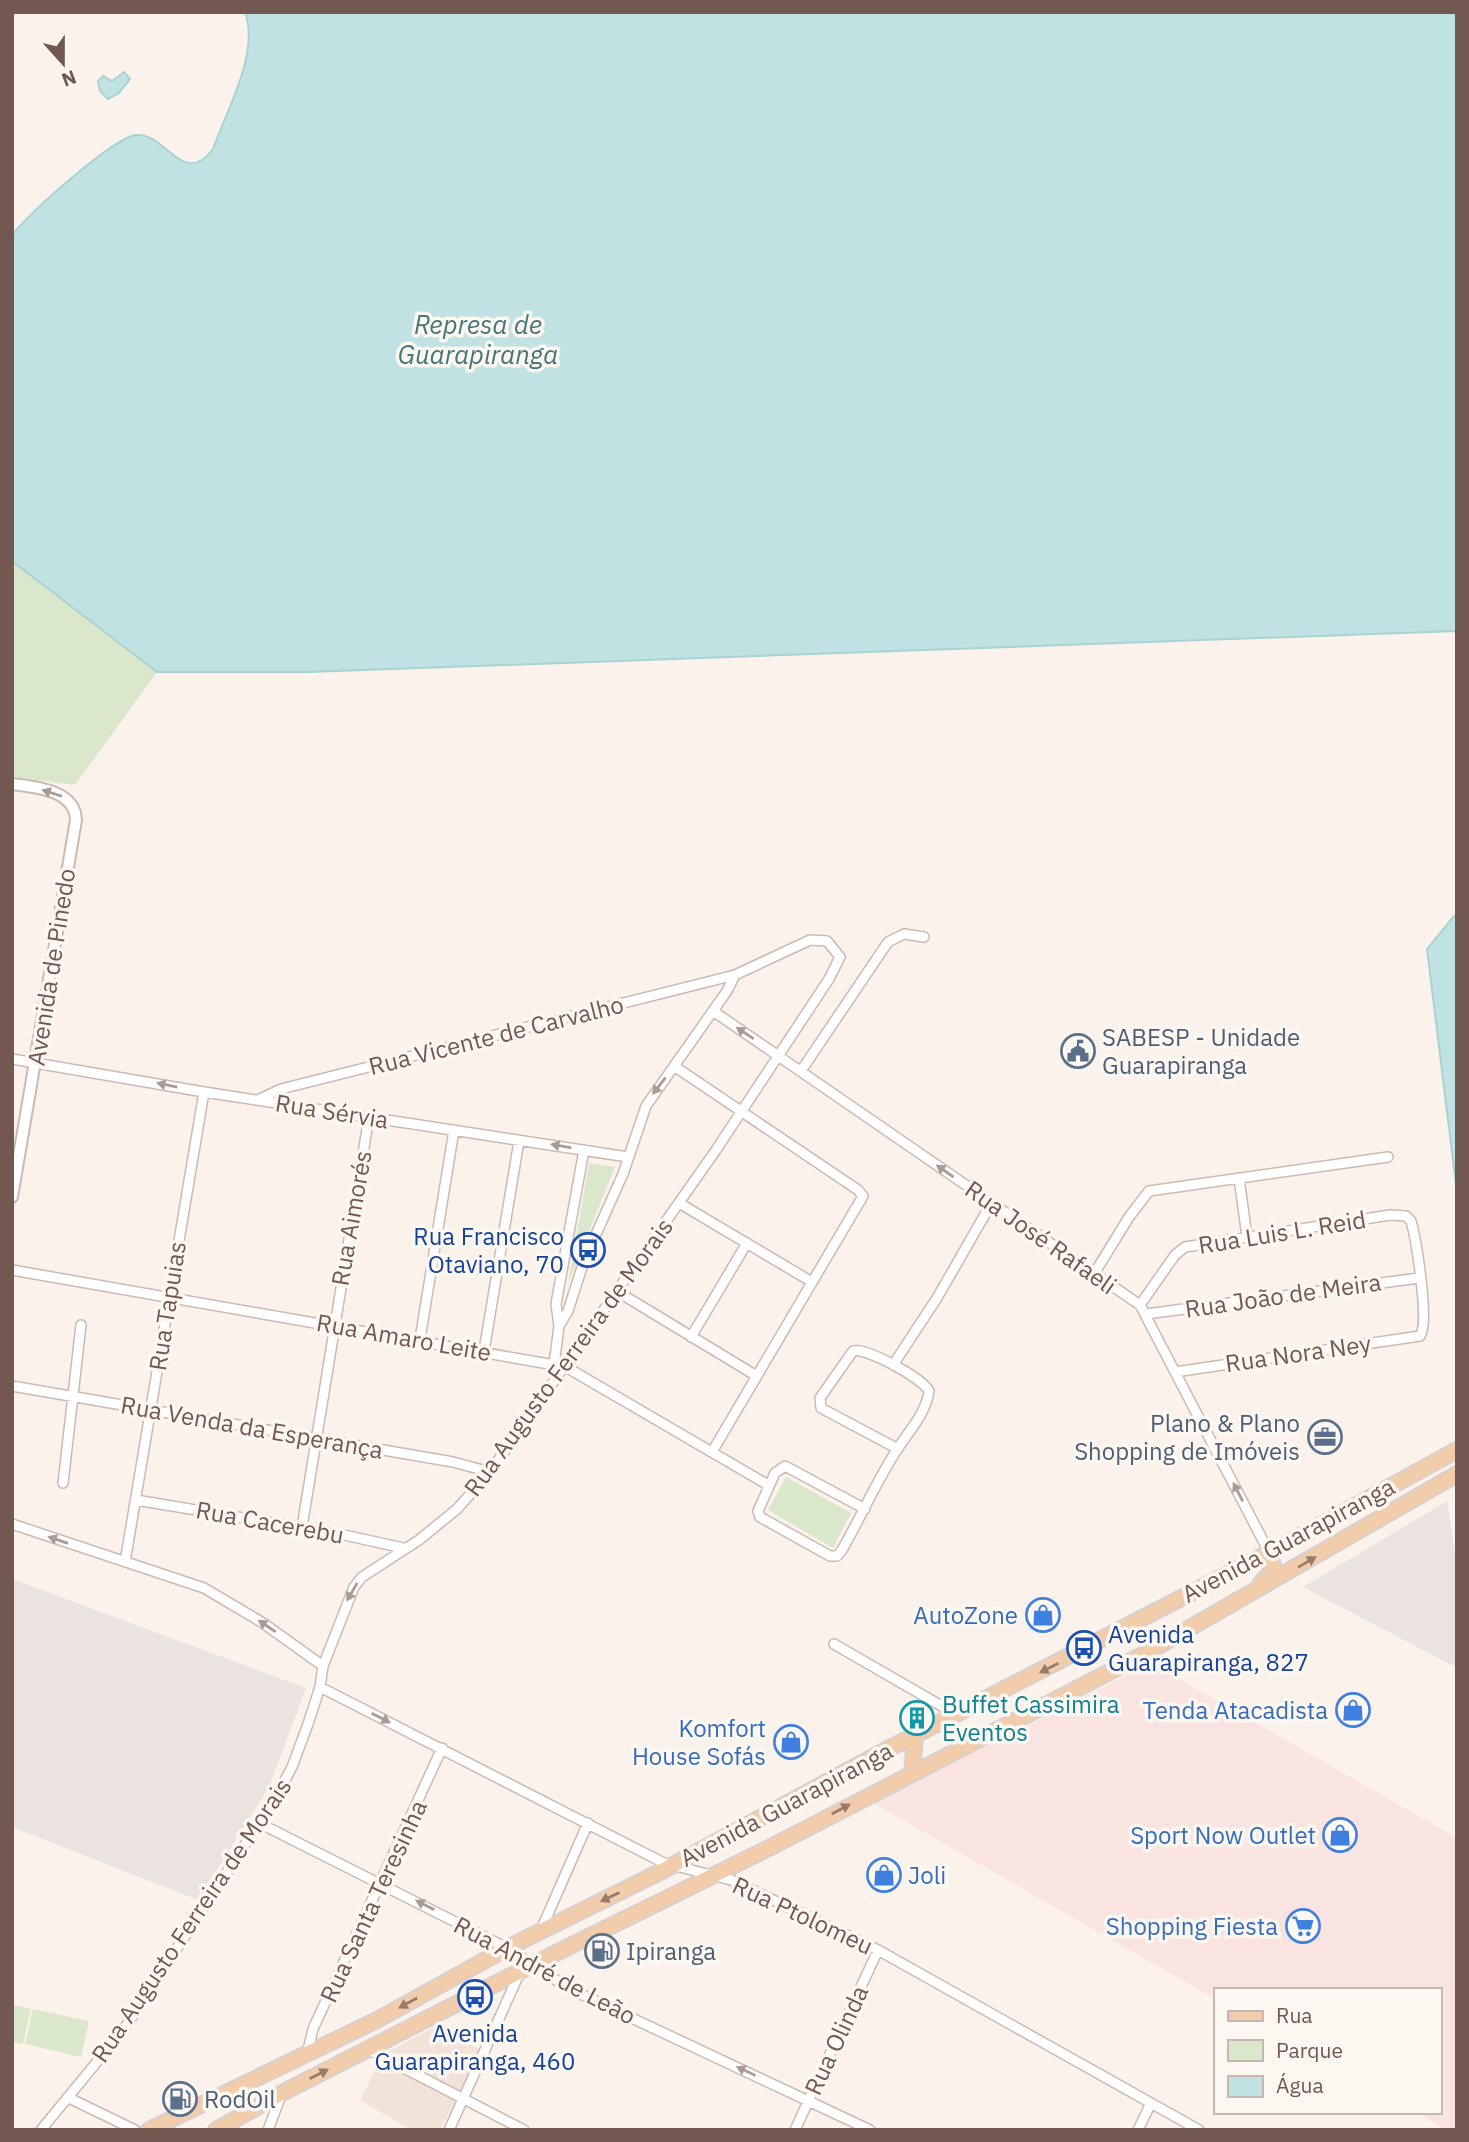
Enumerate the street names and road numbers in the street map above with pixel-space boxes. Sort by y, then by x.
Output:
street label: Avenida de Pinedo [20,866,82,1068]
street label: Rua Vicente de Carvalho [365,988,627,1082]
street label: Rua Sérvia [273,1086,391,1136]
street label: Rua Aimorés [323,1148,379,1288]
street label: Rua José Rafaeli [959,1173,1123,1301]
street label: Rua Luis L. Reid [1196,1203,1368,1261]
street label: Rua Augusto Ferreira de Morais [456,1212,680,1502]
street label: Rua Tapuias [141,1239,193,1373]
street label: Rua João de Meira [1183,1265,1383,1325]
street label: Rua Amaro Leite [314,1306,494,1368]
street label: Rua Nora Ney [1223,1327,1373,1379]
street label: Rua Venda da Esperança [118,1388,386,1466]
street label: Avenida Guarapiranga [1176,1470,1400,1610]
street label: Rua Cacerebu [193,1493,347,1551]
street label: Avenida Guarapiranga [674,1734,898,1874]
street label: Rua Augusto Ferreira de Morais [84,1772,298,2068]
street label: Rua Santa Teresinha [312,1794,434,2007]
street label: Rua Ptolomeu [728,1868,878,1962]
street label: Rua André de Leão [448,1908,642,2032]
street label: Rua Olinda [797,1980,875,2100]

